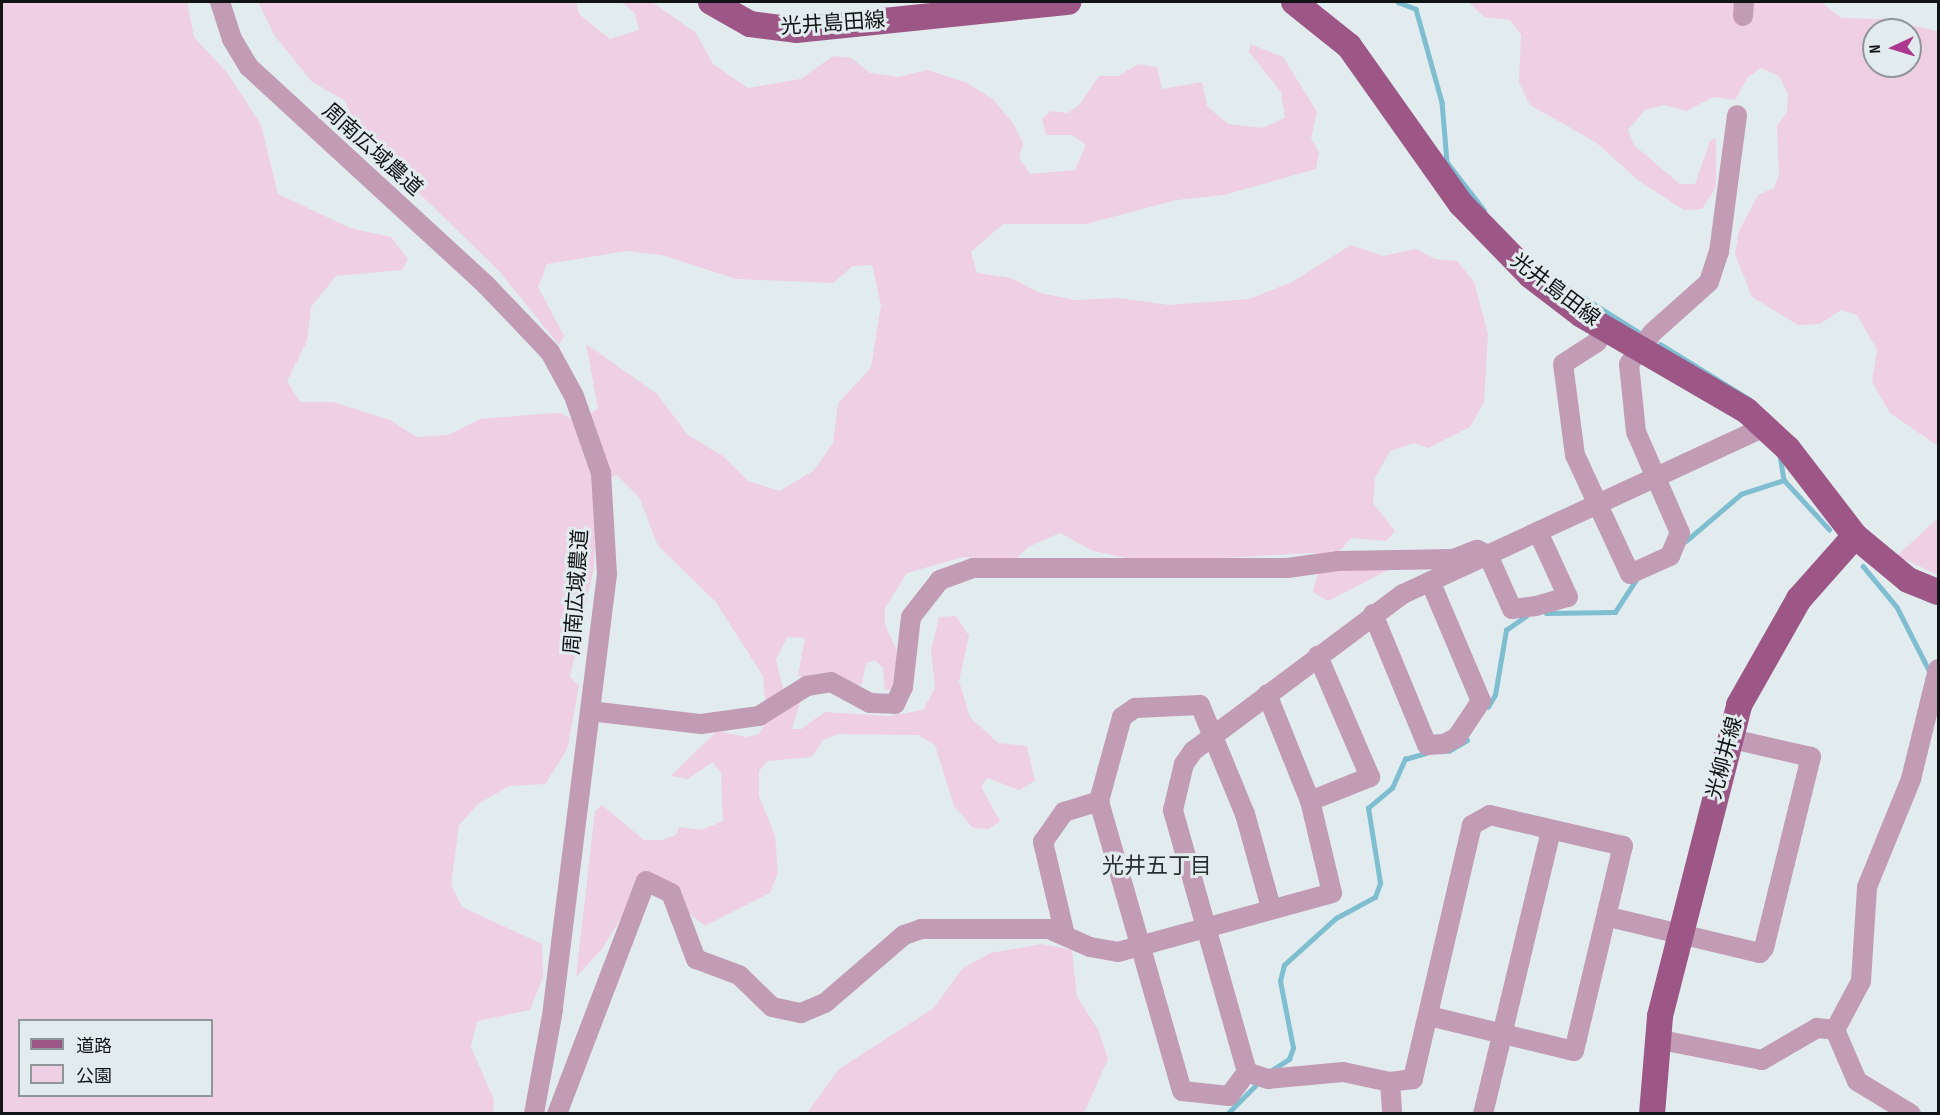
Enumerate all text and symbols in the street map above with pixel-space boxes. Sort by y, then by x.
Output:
street label: 光井島田線 [780,8,886,40]
north arrow [1862,18,1922,78]
text: N [1866,44,1885,54]
street label: 周南広域農道 [317,98,427,202]
street label: 光井島田線 [1505,248,1605,332]
street label: 周南広域農道 [560,528,594,656]
street label: 光柳井線 [1702,714,1748,802]
district label: 光井五丁目 [1102,854,1212,880]
legend [18,1019,213,1097]
text: 道路 [76,1036,112,1057]
text: 公園 [76,1066,112,1087]

